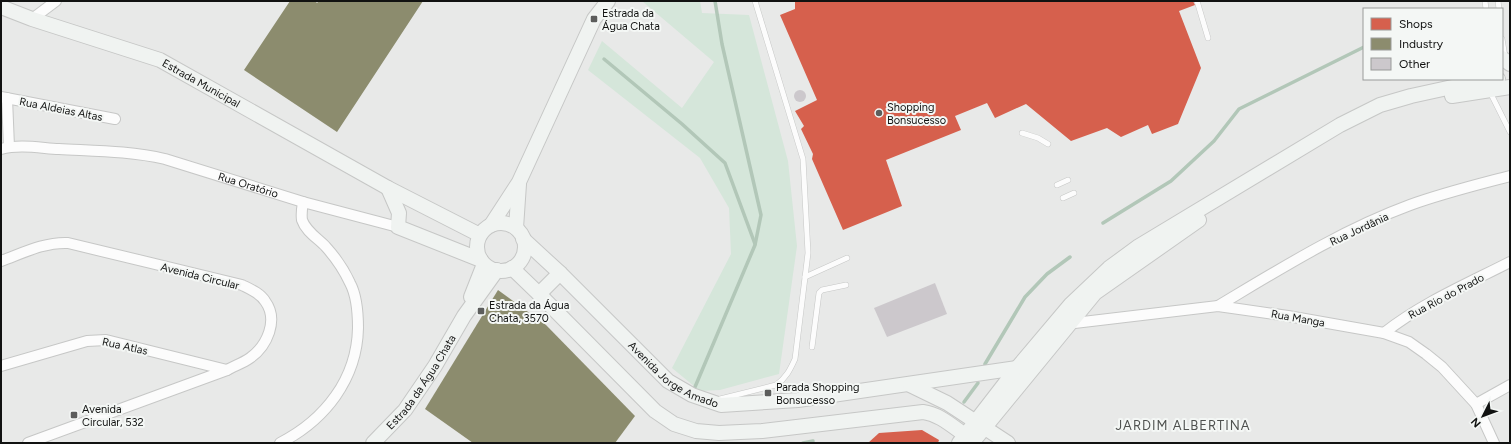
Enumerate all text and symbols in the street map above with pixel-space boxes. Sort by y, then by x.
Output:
place label: Estrada da Água Chata [602,7,660,33]
legend [1363,8,1503,80]
marker: Estrada da Água Chata [589,14,599,24]
text: Shops [1399,17,1433,31]
text: Industry [1399,37,1444,51]
street label: Estrada Municipal [160,57,242,111]
text: Other [1399,57,1430,71]
street label: Rua Aldeias Altas [18,95,104,124]
place label: Shopping Bonsucesso [887,101,946,127]
marker: Shopping Bonsucesso [874,108,884,118]
street label: Rua Oratório [216,170,280,201]
street label: Rua Jordânia [1328,210,1391,249]
street label: Avenida Circular [159,260,241,293]
street label: Rua Rio do Prado [1406,271,1486,322]
place label: Estrada da Água Chata, 3570 [489,299,569,325]
marker: Estrada da Água Chata, 3570 [476,306,486,316]
street label: Rua Manga [1270,307,1326,330]
street label: Estrada da Água Chata [384,333,459,432]
street label: Rua Atlas [101,335,149,358]
street label: Avenida Jorge Amado [625,339,720,411]
place label: Parada Shopping Bonsucesso [776,381,859,407]
marker: Parada Shopping Bonsucesso [763,388,773,398]
north arrow [1463,396,1503,436]
place label: Avenida Circular, 532 [82,403,144,429]
marker: Avenida Circular, 532 [69,410,79,420]
text: N [1468,415,1484,430]
district label: JARDIM ALBERTINA [1115,418,1251,433]

